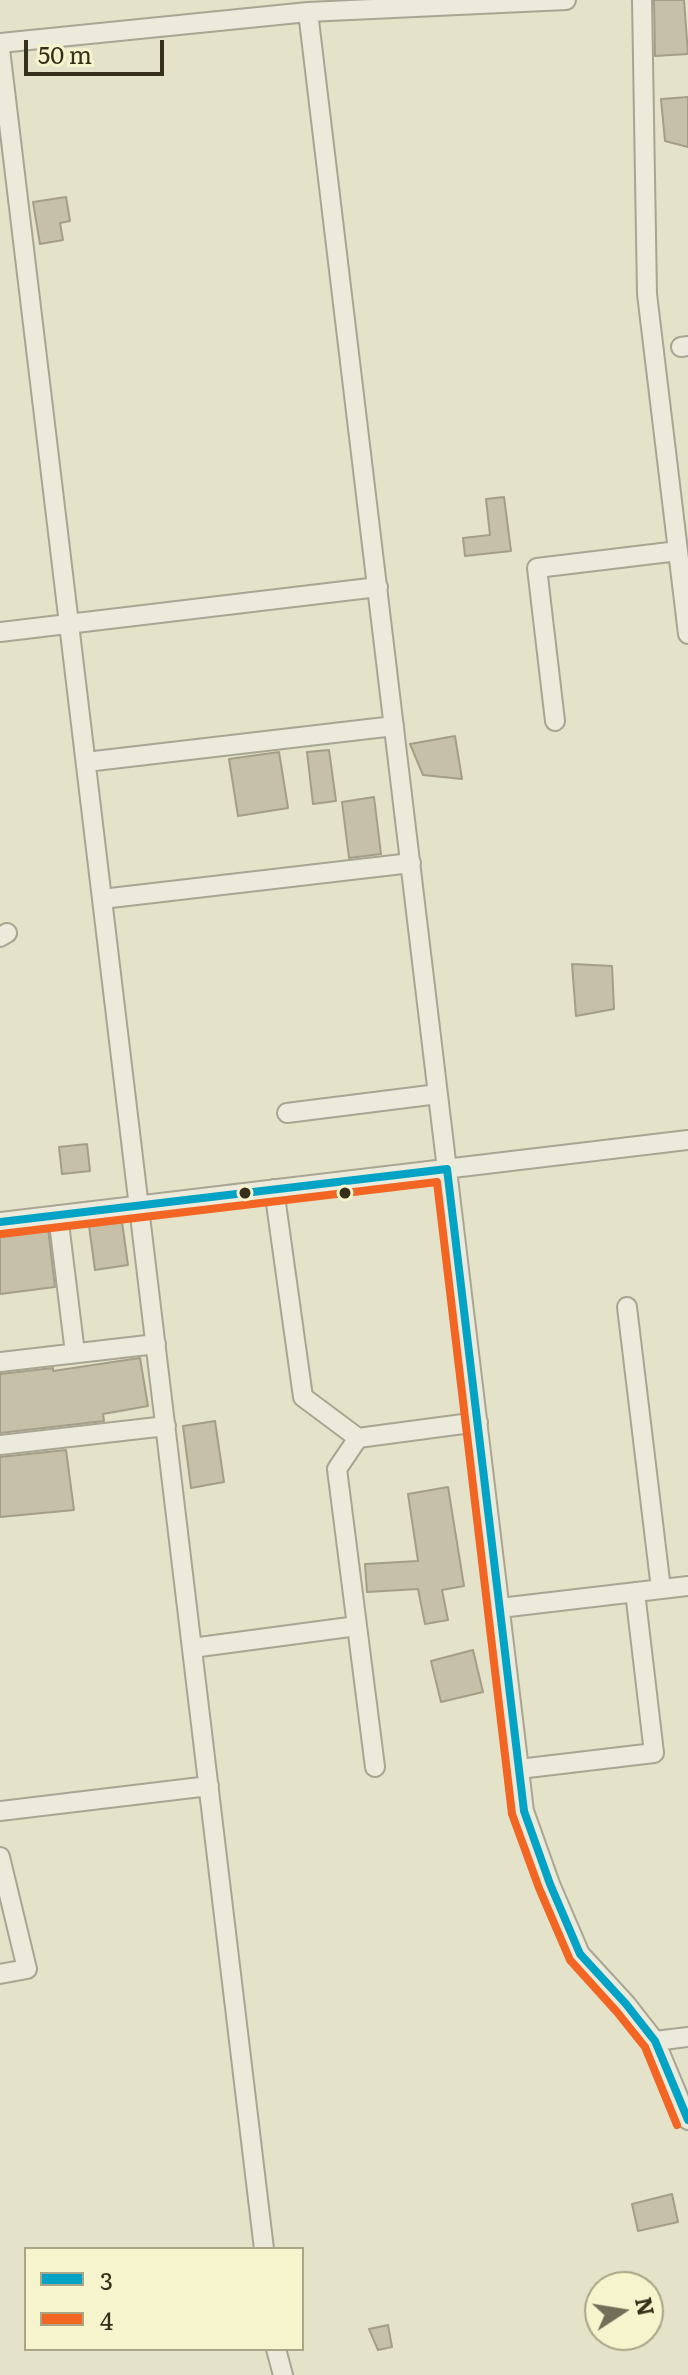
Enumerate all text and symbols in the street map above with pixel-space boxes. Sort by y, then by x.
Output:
scale bar [28,24,168,74]
text: 50 m [38,36,92,71]
unlabelled marker [237,1185,253,1201]
unlabelled marker [337,1185,353,1201]
legend [24,2247,304,2351]
text: 3 [100,2262,113,2297]
north arrow [584,2271,664,2351]
text: N [628,2294,664,2319]
text: 4 [100,2302,113,2337]

